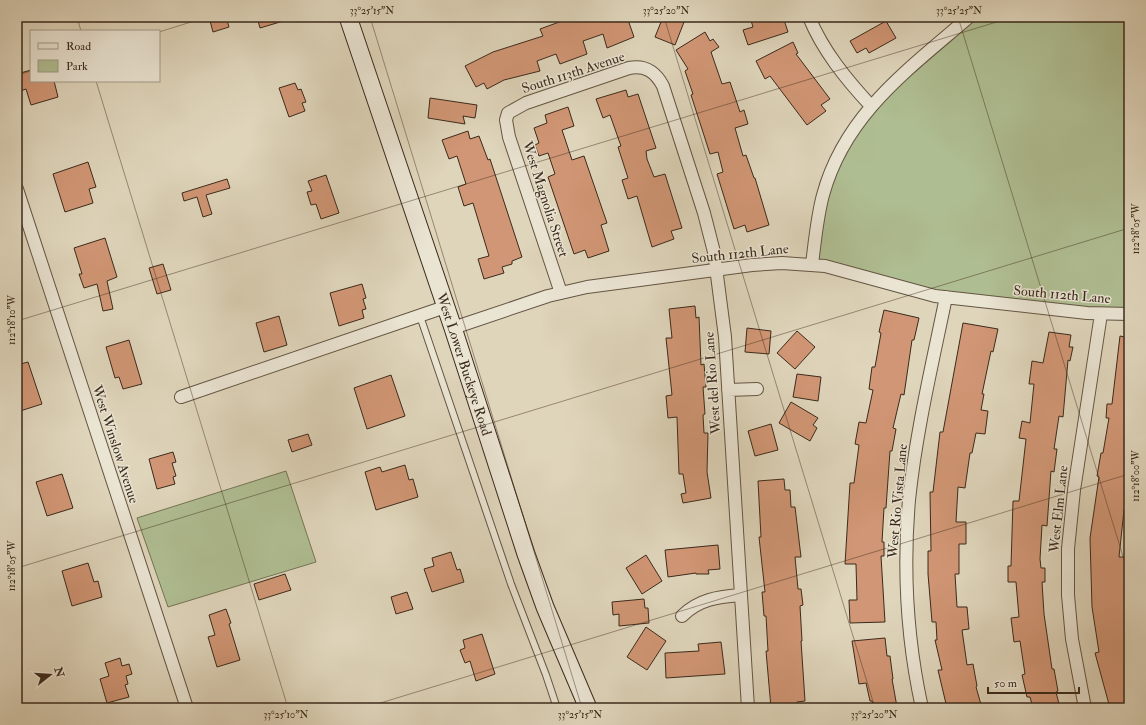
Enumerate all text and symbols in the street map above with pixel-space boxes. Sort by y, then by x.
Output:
text: 33°25'15"N [350,5,394,17]
text: 33°25'20"N [643,5,689,17]
text: 33°25'25"N [936,5,982,17]
legend [30,30,160,82]
text: Road [66,39,91,54]
street label: South 113th Avenue [520,48,627,97]
text: Park [66,59,88,74]
street label: West Magnolia Street [518,138,572,260]
text: 112°18'05"W [1130,203,1142,254]
street label: South 112th Lane [691,240,790,267]
street label: South 112th Lane [1013,282,1111,307]
street label: West Lower Buckeye Road [432,290,495,438]
text: 112°18'10"W [6,294,18,345]
street label: West del Rio Lane [700,331,725,436]
street label: West Winslow Avenue [88,382,143,506]
street label: West Rio Vista Lane [884,443,911,560]
text: 112°18'00"W [1130,449,1142,502]
street label: West Elm Lane [1045,464,1072,554]
text: 112°18'05"W [6,540,18,591]
north arrow [30,655,70,695]
text: N [51,665,67,680]
scale bar [988,669,1079,695]
text: 50 m [994,676,1018,691]
text: 33°25'10"N [263,709,309,721]
text: 33°25'15"N [558,709,602,721]
text: 33°25'20"N [851,709,897,721]

